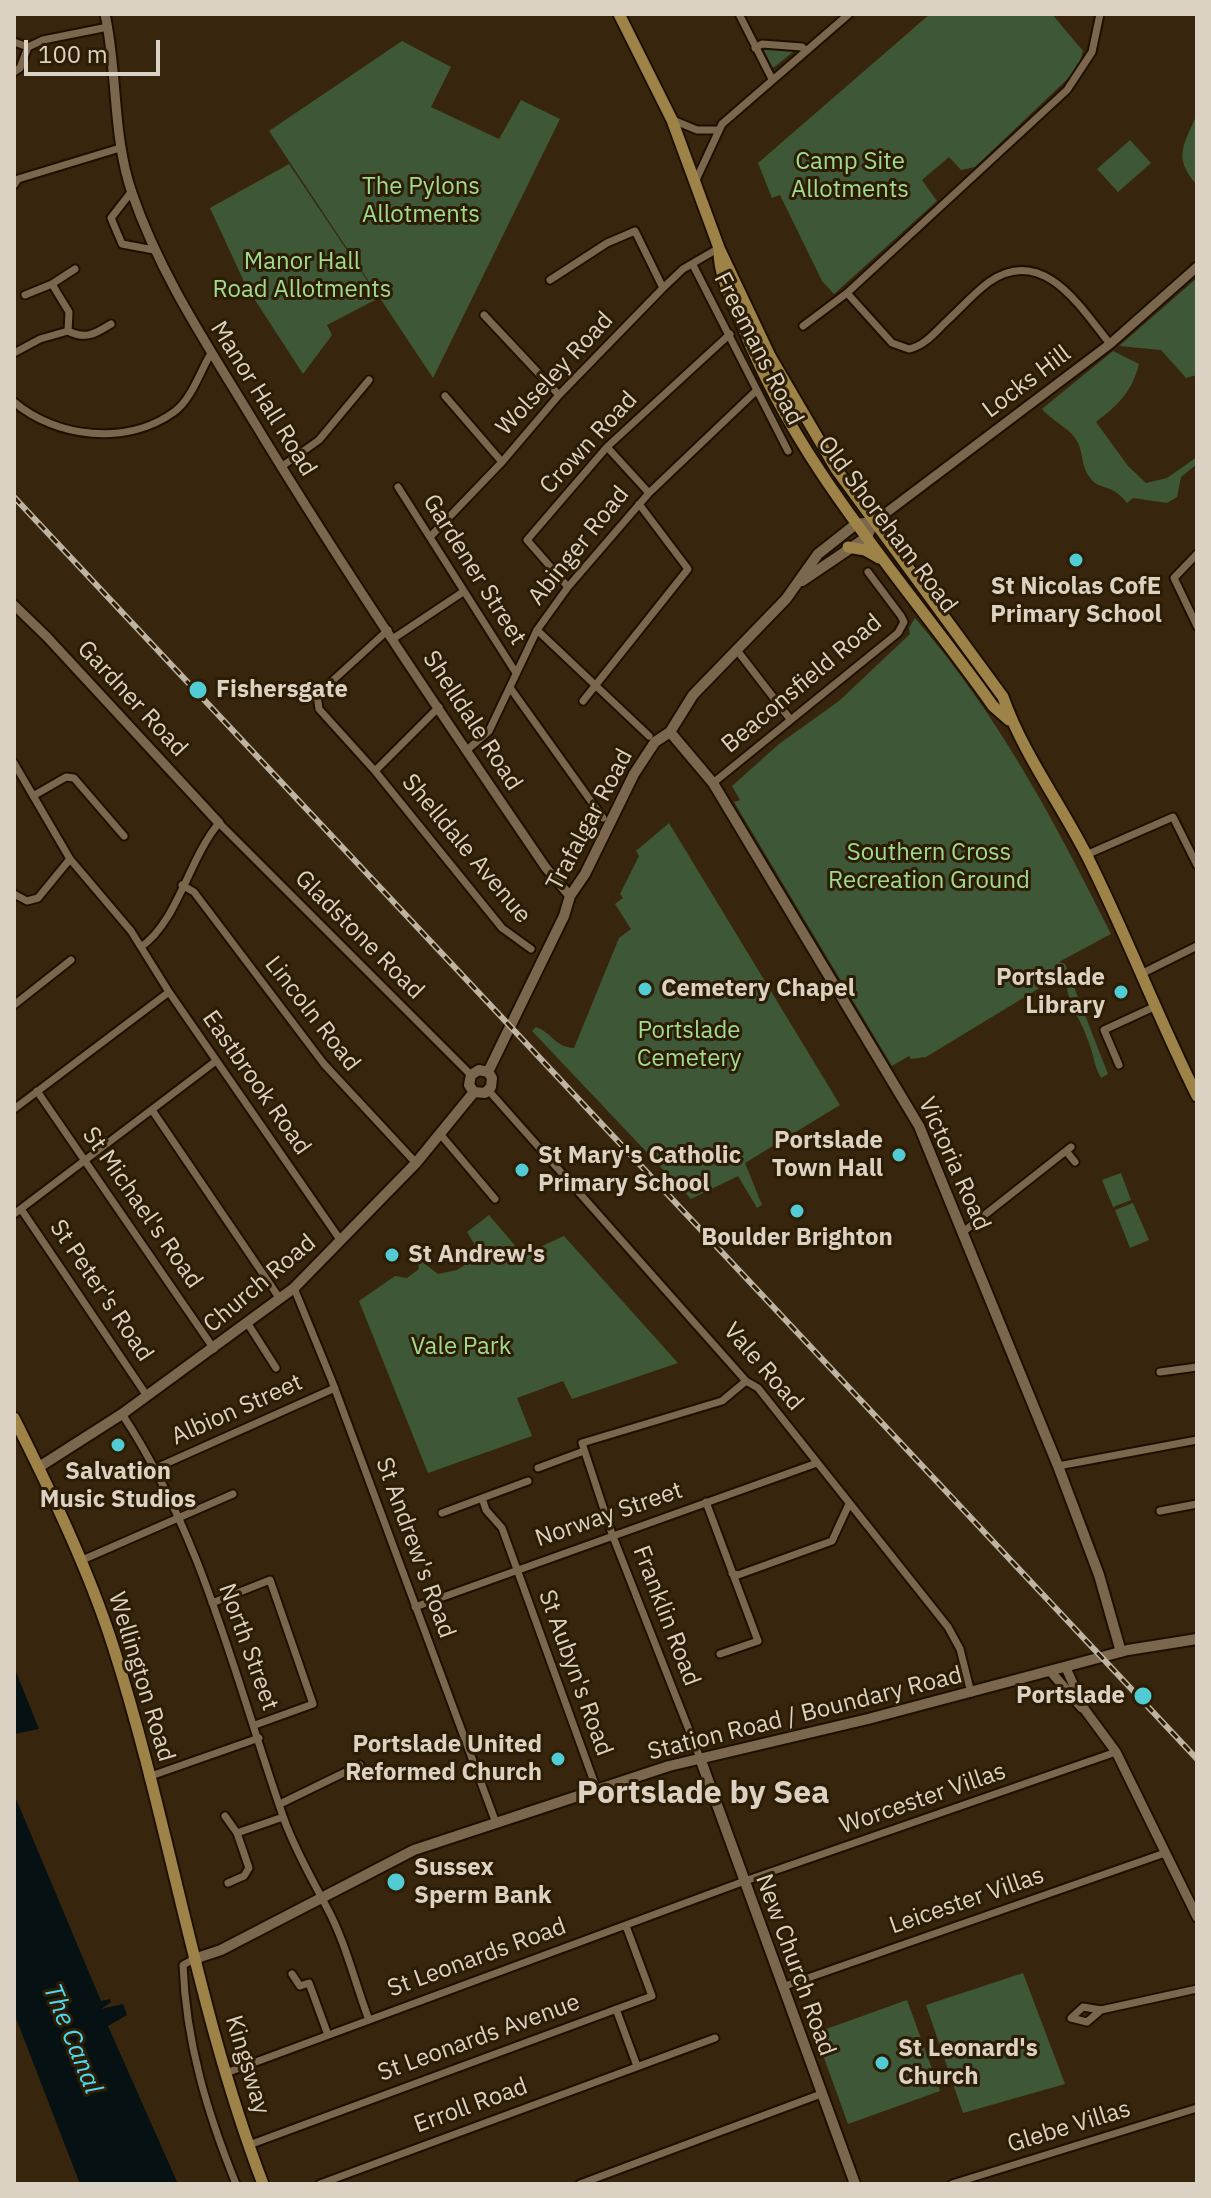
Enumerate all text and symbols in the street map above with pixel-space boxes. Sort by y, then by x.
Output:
scale bar [28,24,164,74]
text: 100 m [38,38,108,70]
park label: Camp Site Allotments [791,148,909,204]
park label: The Pylons Allotments [362,173,480,229]
park label: Manor Hall Road Allotments [213,248,391,304]
street label: Freemans Road [707,268,809,430]
street label: Wolseley Road [491,306,619,442]
street label: Manor Hall Road [204,316,322,482]
street label: Locks Hill [977,340,1077,424]
street label: Crown Road [534,386,644,500]
street label: Old Shoreham Road [811,431,963,619]
street label: Abinger Road [522,481,636,611]
street label: Gardener Street [416,489,532,651]
marker: St Nicolas CofE Primary School [1067,551,1085,569]
place label: St Nicolas CofE Primary School [990,573,1162,629]
street label: Beaconsfield Road [716,609,888,759]
street label: Gardner Road [71,635,193,763]
street label: Shelldale Road [416,646,528,796]
place label: Fishersgate [216,676,348,704]
marker: Fishersgate [187,679,209,701]
street label: Trafalgar Road [541,744,639,896]
street label: Shelldale Avenue [395,769,537,929]
park label: Southern Cross Recreation Ground [828,839,1030,895]
street label: Gladstone Road [288,864,430,1006]
street label: Lincoln Road [258,951,366,1077]
place label: Portslade Library [996,964,1105,1020]
place label: Cemetery Chapel [661,975,855,1003]
marker: Cemetery Chapel [636,980,654,998]
marker: Portslade Library [1112,983,1130,1001]
street label: Eastbrook Road [196,1005,316,1161]
park label: Portslade Cemetery [637,1017,741,1073]
street label: Victoria Road [912,1093,996,1235]
street label: St Michael's Road [76,1122,208,1294]
place label: Portslade Town Hall [772,1127,883,1183]
place label: St Mary's Catholic Primary School [538,1142,741,1198]
marker: Portslade Town Hall [890,1146,908,1164]
marker: St Mary's Catholic Primary School [513,1161,531,1179]
marker: Boulder Brighton [788,1202,806,1220]
street label: St Peter's Road [43,1215,159,1367]
place label: Boulder Brighton [701,1224,893,1252]
street label: Church Road [198,1229,322,1339]
place label: St Andrew's [408,1241,545,1269]
marker: St Andrew's [383,1246,401,1264]
street label: Vale Road [717,1317,809,1417]
park label: Vale Park [411,1333,511,1361]
street label: Albion Street [167,1368,307,1452]
marker: Salvation Music Studios [109,1436,127,1454]
street label: St Andrew's Road [369,1454,461,1642]
place label: Salvation Music Studios [40,1458,196,1514]
street label: Norway Street [532,1476,686,1554]
street label: Franklin Road [626,1542,706,1690]
street label: North Street [212,1580,284,1714]
street label: St Aubyn's Road [532,1586,618,1760]
street label: Wellington Road [102,1589,180,1765]
street label: Station Road / Boundary Road [645,1661,965,1767]
place label: Portslade [1016,1682,1125,1710]
marker: Portslade [1132,1685,1154,1707]
place label: Portslade United Reformed Church [345,1731,542,1787]
marker: Portslade United Reformed Church [549,1750,567,1768]
street label: Worcester Villas [836,1757,1010,1841]
district label: Portslade by Sea [577,1775,829,1813]
place label: Sussex Sperm Bank [414,1854,552,1910]
street label: Leicester Villas [886,1861,1048,1941]
street label: New Church Road [749,1870,841,2060]
marker: Sussex Sperm Bank [385,1871,407,1893]
street label: St Leonards Road [384,1912,570,2004]
water label: The Canal [36,1979,108,2099]
street label: St Leonards Avenue [374,1988,584,2088]
street label: Kingsway [218,2012,276,2118]
place label: St Leonard's Church [898,2035,1038,2091]
marker: St Leonard's Church [873,2054,891,2072]
street label: Erroll Road [410,2072,532,2140]
street label: Glebe Villas [1004,2095,1134,2159]

